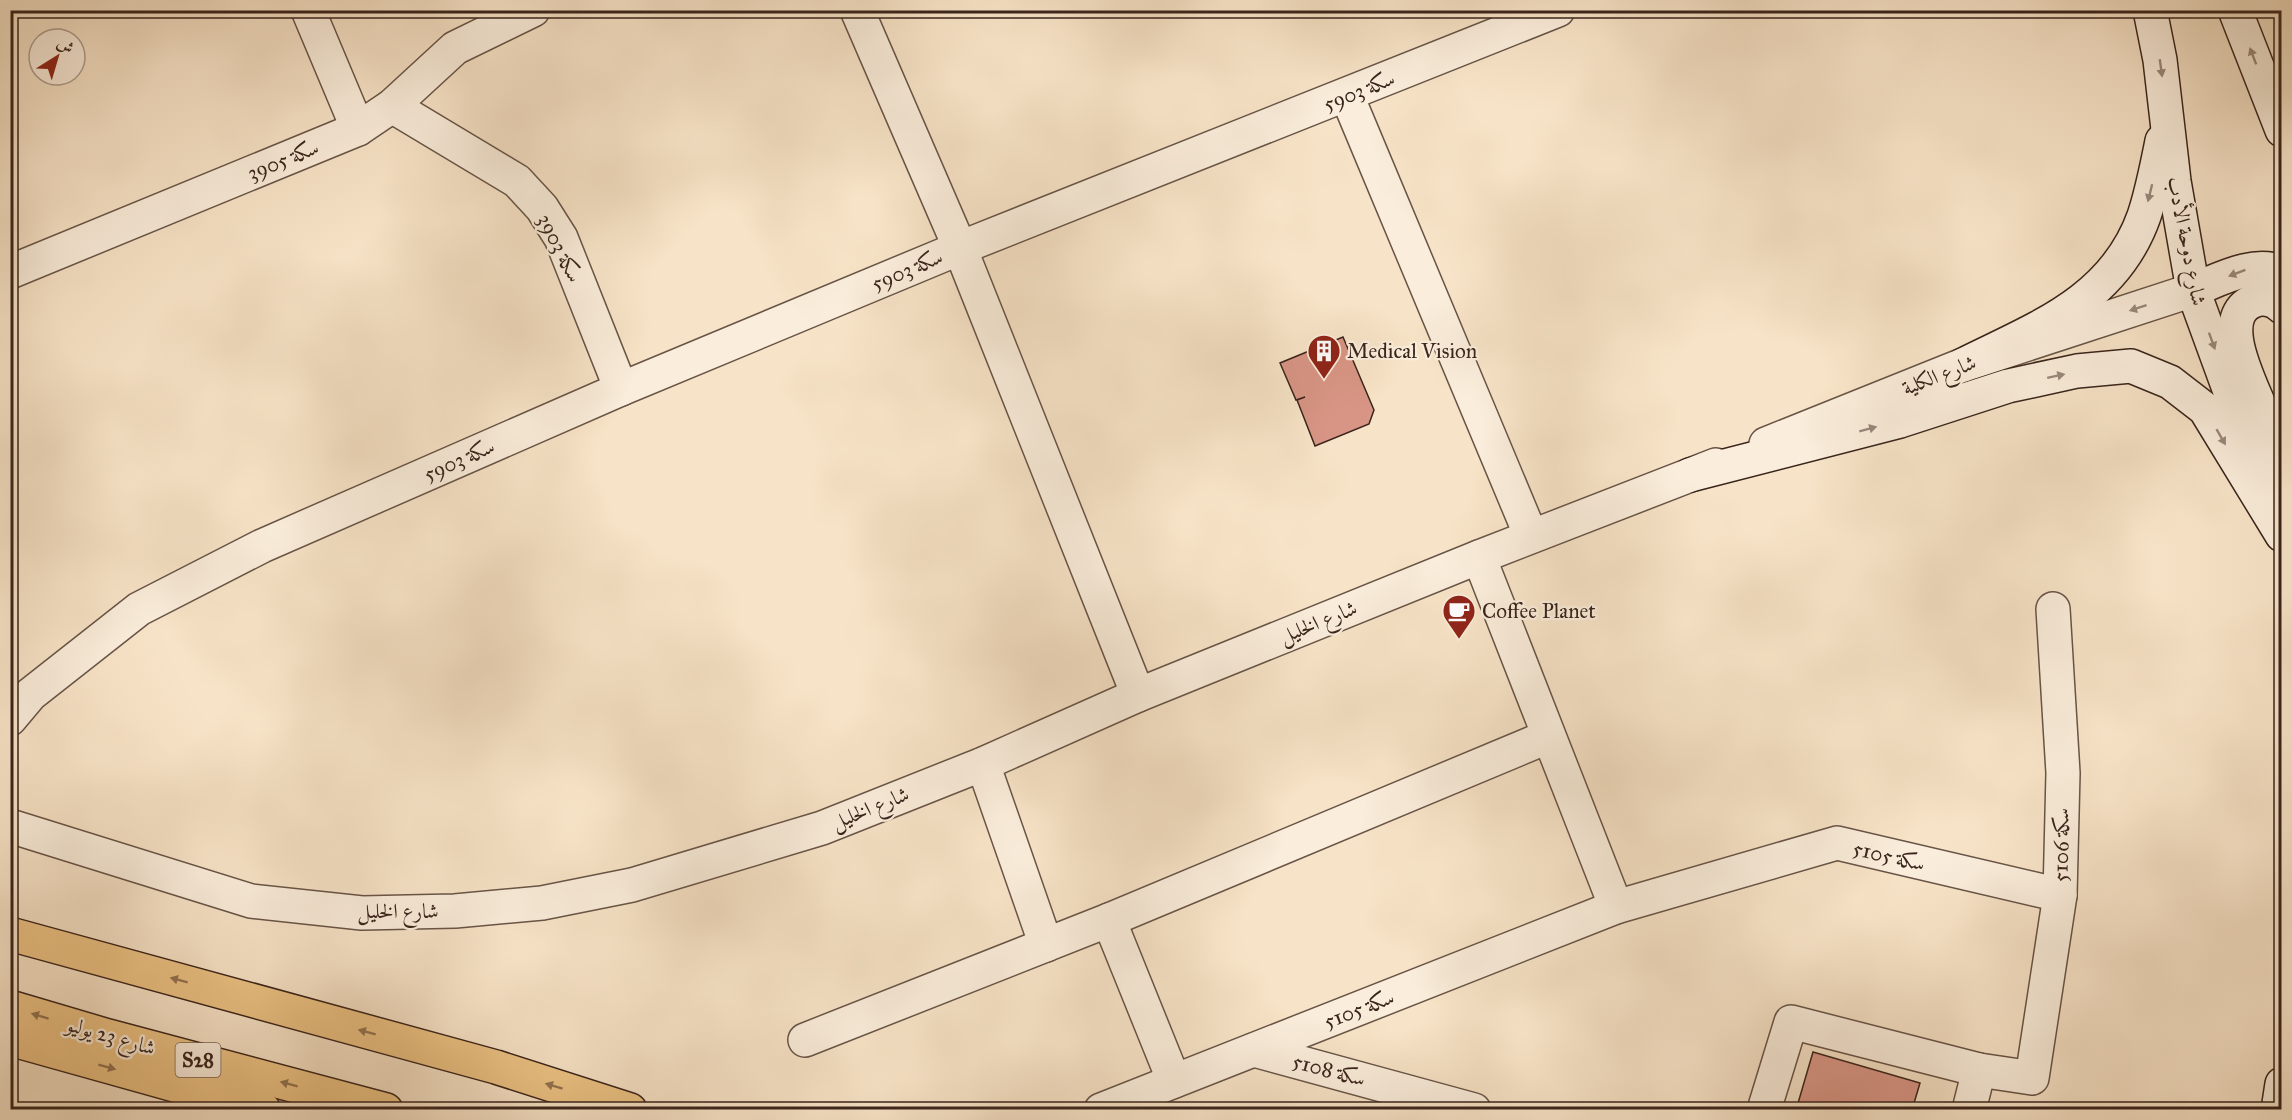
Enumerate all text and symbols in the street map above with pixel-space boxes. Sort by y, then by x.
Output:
north arrow [27,27,87,87]
text: ش [54,33,78,58]
one-way arrow [2247,46,2257,64]
one-way arrow [2157,58,2166,77]
street label: سكة 5903 [1319,65,1399,117]
street label: سكة 3905 [243,134,323,186]
street label: شارع دوحة الأدب [2157,174,2214,309]
one-way arrow [2144,184,2154,202]
street label: سكة 3903 [532,209,588,287]
street label: سكة 5903 [867,243,947,297]
one-way arrow [2227,269,2245,279]
one-way arrow [2129,304,2147,314]
one-way arrow [2207,332,2217,350]
building icon: Medical Vision [1306,333,1342,380]
place label: Medical Vision [1347,338,1477,364]
street label: شارع الكلية [1898,349,1982,406]
one-way arrow [2046,370,2065,380]
one-way arrow [1860,424,1878,433]
one-way arrow [2216,429,2226,446]
street label: سكة 5903 [419,433,499,487]
cafe icon: Coffee Planet [1441,593,1477,640]
street label: شارع الخليل [1275,595,1363,654]
place label: Coffee Planet [1482,598,1596,624]
street label: شارع الخليل [827,781,915,840]
street label: سكة 5106 [2047,808,2075,882]
street label: سكة 5105 [1850,835,1928,877]
street label: شارع الخليل [357,898,439,929]
one-way arrow [170,975,188,985]
street label: سكة 5105 [1320,984,1398,1034]
street label: شارع 23 يوليو [60,1010,159,1066]
one-way arrow [31,1011,49,1020]
one-way arrow [358,1027,376,1036]
road number: S28 [176,1043,220,1077]
street label: سكة 5108 [1290,1048,1368,1092]
one-way arrow [98,1063,116,1072]
one-way arrow [280,1078,298,1088]
one-way arrow [545,1081,563,1090]

